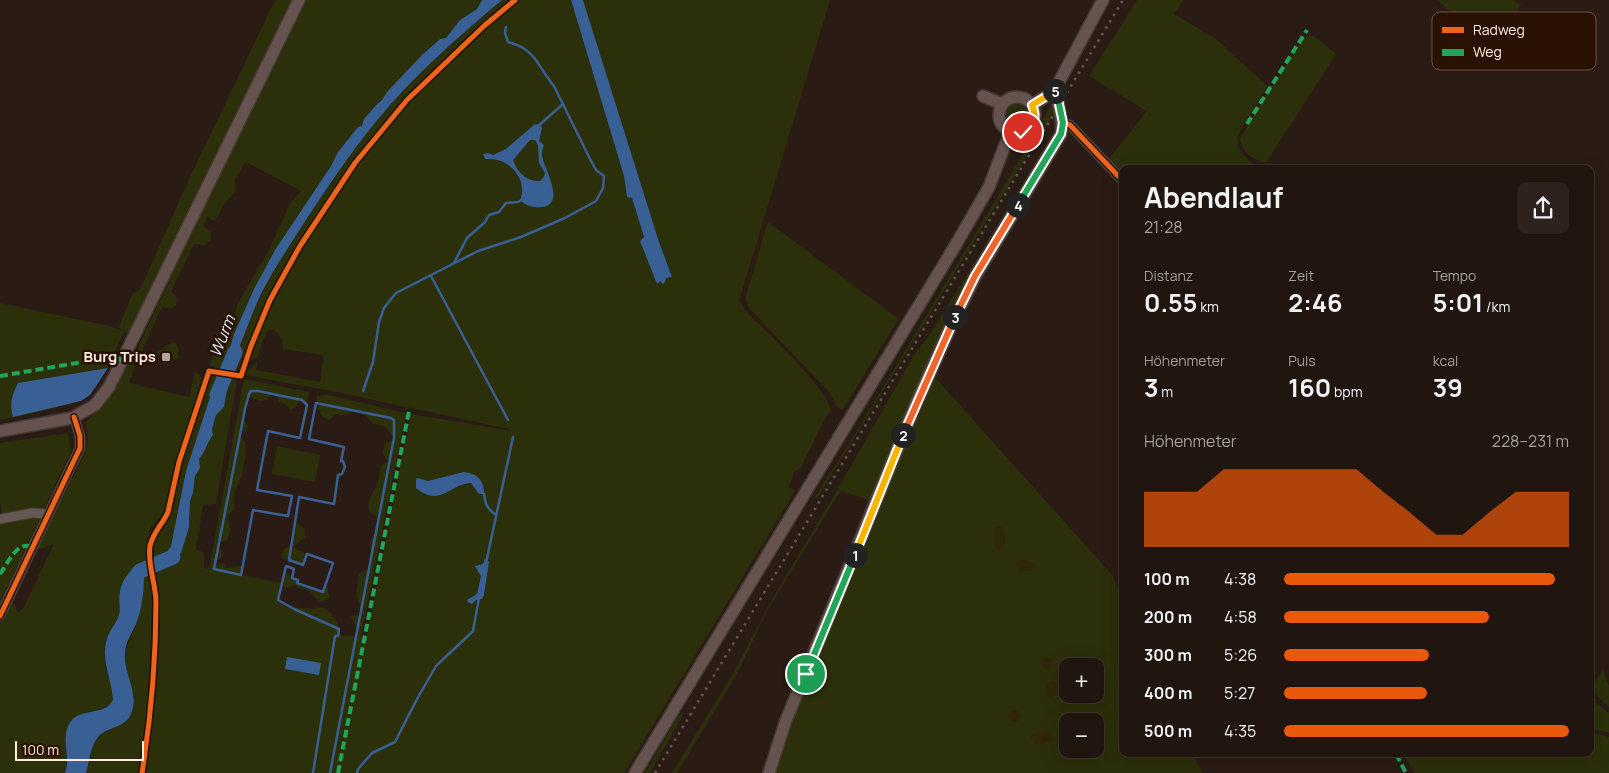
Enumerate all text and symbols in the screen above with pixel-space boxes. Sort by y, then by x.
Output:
legend [1432,12,1596,70]
text: Radweg [1473,20,1525,39]
text: Weg [1473,42,1502,61]
pin: 5 [1042,78,1068,104]
text: 5 [1051,82,1060,101]
pin [1002,111,1044,153]
icon: check [1009,118,1037,146]
text: Abendlauf [1144,178,1283,216]
button: share [1517,182,1569,234]
pin: 4 [1006,192,1030,218]
text: 4 [1014,196,1023,215]
text: 21:28 [1144,216,1183,238]
text: Distanz [1144,266,1193,285]
text: Zeit [1288,266,1314,285]
text: Tempo [1433,266,1476,285]
text: 0.55 [1144,285,1197,320]
text: 2:46 [1288,285,1343,320]
text: 5:01 [1433,285,1483,320]
text: km [1197,297,1219,316]
text: /km [1483,297,1510,316]
pin: 3 [942,304,968,330]
text: 3 [951,308,960,327]
water label: Wurm [204,310,241,360]
place label: Burg Trips [84,346,156,367]
marker: Burg Trips [160,351,172,363]
text: Höhenmeter [1144,351,1225,370]
text: Puls [1288,351,1316,370]
text: kcal [1433,351,1458,370]
text: 3 [1144,370,1159,405]
text: 160 [1288,370,1331,405]
text: 39 [1433,370,1463,405]
text: m [1159,382,1173,401]
text: bpm [1331,382,1363,401]
pin: 2 [890,422,916,448]
text: 2 [899,426,908,445]
text: Höhenmeter [1144,430,1237,452]
text: 228–231 m [1492,430,1569,452]
pin: 1 [842,542,868,568]
text: 1 [852,546,859,565]
text: 100 m [1144,568,1190,590]
text: 4:38 [1224,568,1256,590]
text: 200 m [1144,606,1192,628]
text: 4:58 [1224,606,1257,628]
text: 300 m [1144,644,1192,666]
text: 5:26 [1224,644,1257,666]
pin [785,653,827,695]
map controls [1059,658,1104,758]
button: + [1059,658,1104,703]
icon: arrive [792,660,820,688]
text: 400 m [1144,682,1192,704]
text: 5:27 [1224,682,1255,704]
button: − [1059,713,1104,758]
text: 500 m [1144,720,1192,742]
text: 4:35 [1224,720,1256,742]
scale bar [15,738,144,761]
text: 100 m [22,740,59,759]

